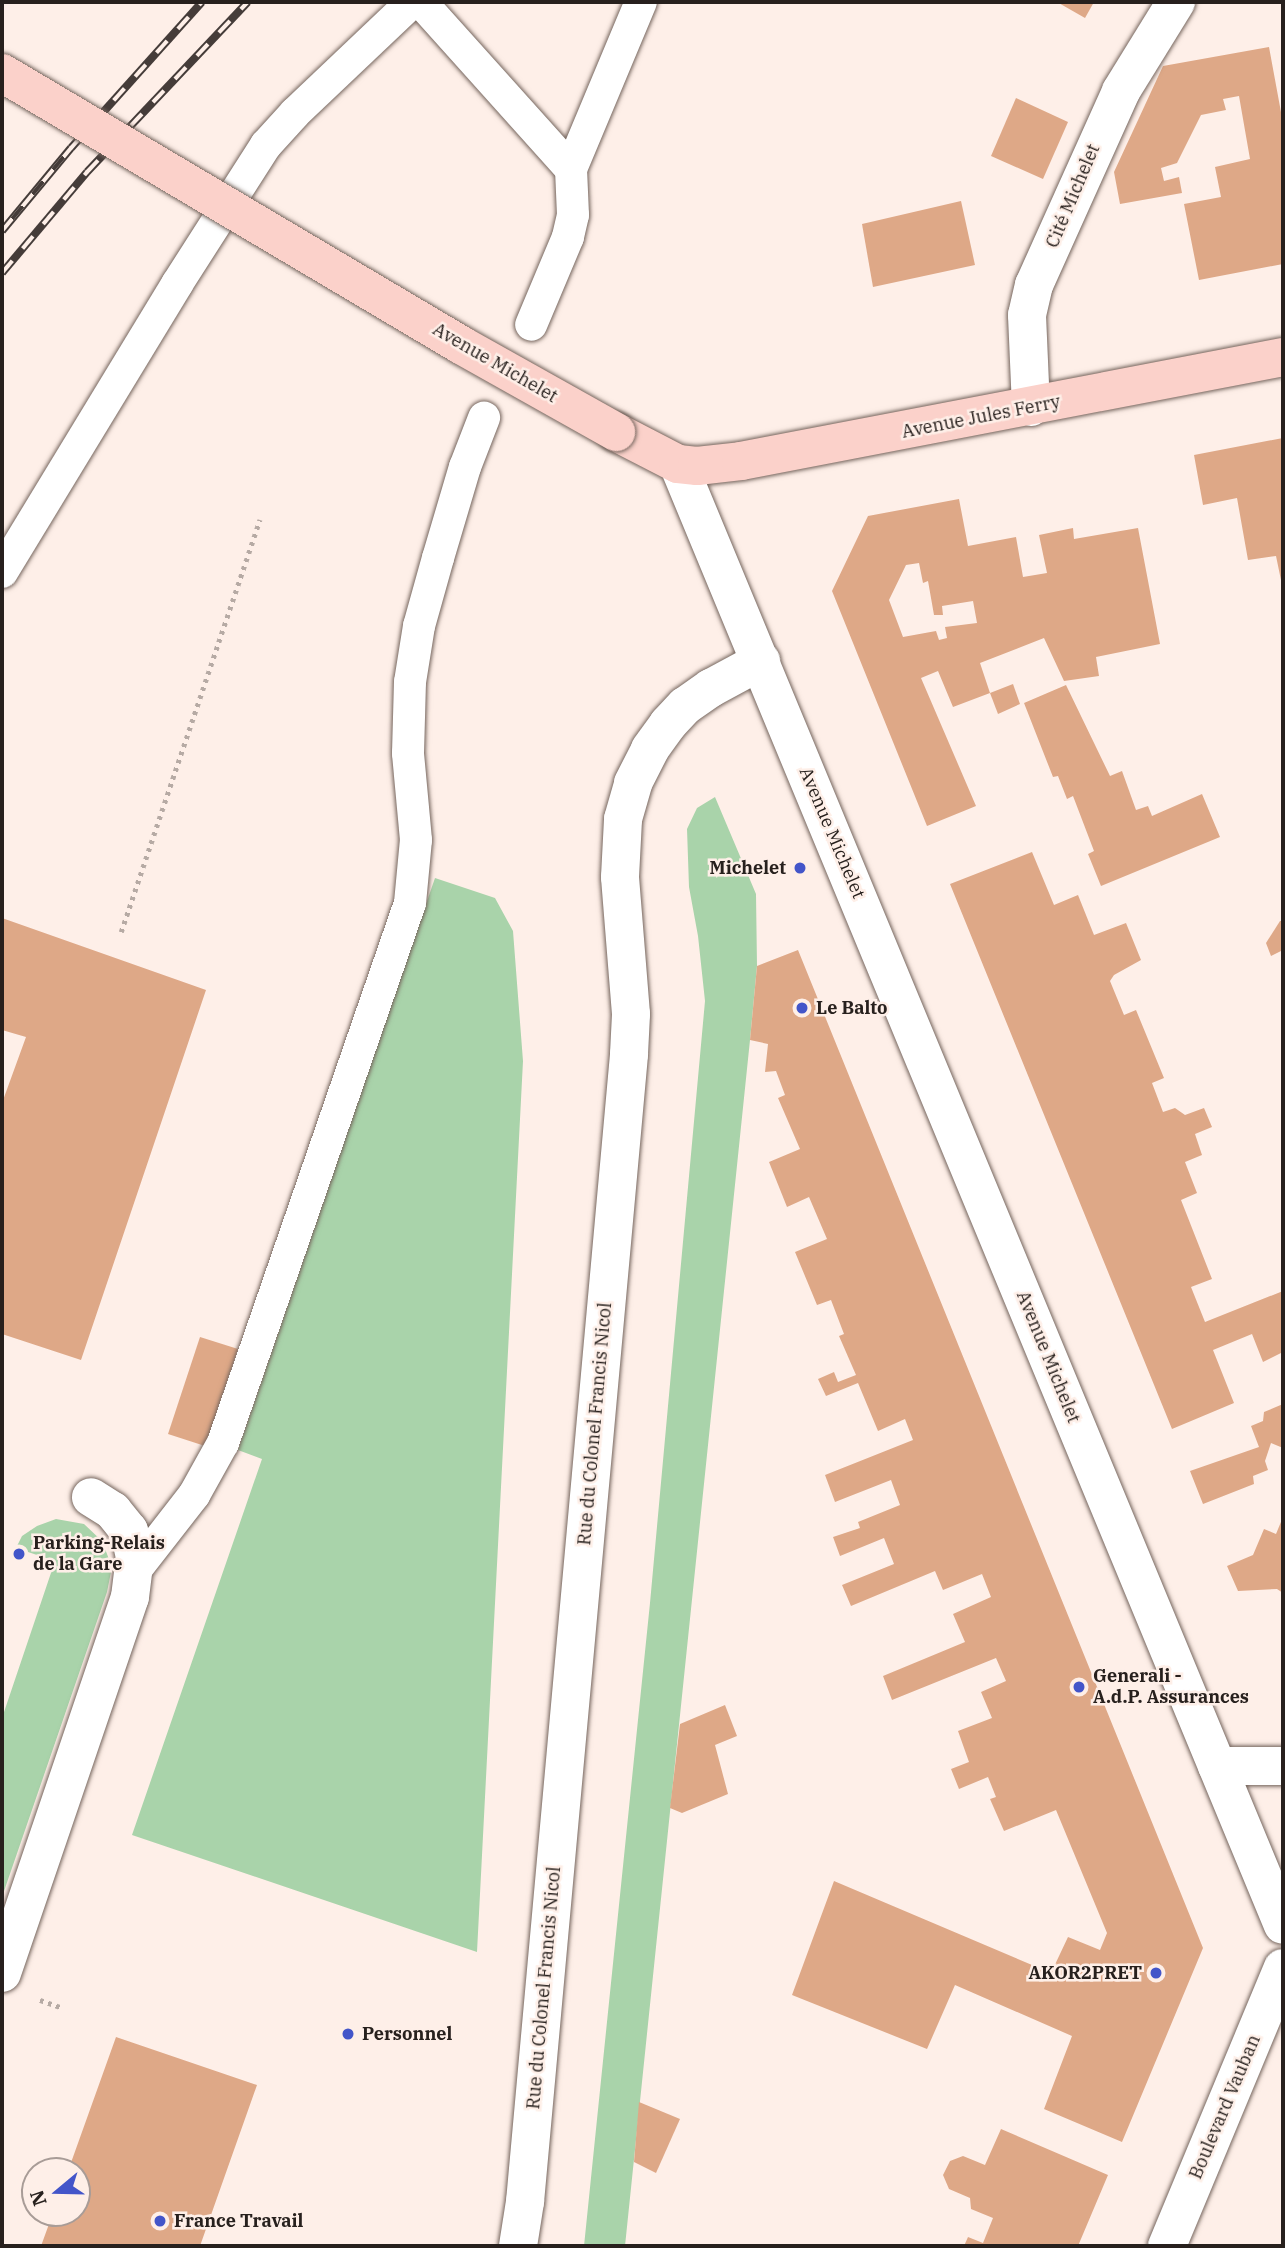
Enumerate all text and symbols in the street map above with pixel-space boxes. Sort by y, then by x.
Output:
street label: Cité Michelet [1041,141,1105,251]
street label: Avenue Michelet [429,319,561,407]
street label: Avenue Jules Ferry [900,391,1062,443]
street label: Avenue Michelet [795,764,869,902]
place label: Michelet [710,857,786,879]
marker: Michelet [792,860,808,876]
place label: Le Balto [816,997,888,1019]
marker: Le Balto [794,1000,810,1016]
street label: Avenue Michelet [1012,1288,1084,1426]
street label: Rue du Colonel Francis Nicol [574,1302,616,1546]
place label: Parking-Relais de la Gare [33,1533,165,1576]
marker: Parking-Relais de la Gare [11,1546,27,1562]
place label: Generali - A.d.P. Assurances [1093,1666,1249,1708]
marker: Generali - A.d.P. Assurances [1071,1679,1087,1695]
street label: Rue du Colonel Francis Nicol [523,1866,565,2110]
place label: AKOR2PRET [1028,1962,1142,1984]
marker: AKOR2PRET [1148,1965,1164,1981]
place label: Personnel [362,2023,452,2045]
marker: Personnel [340,2026,356,2042]
street label: Boulevard Vauban [1185,2032,1265,2182]
north arrow [21,2157,91,2227]
text: N [24,2187,52,2209]
place label: France Travail [174,2210,303,2232]
marker: France Travail [152,2213,168,2229]

